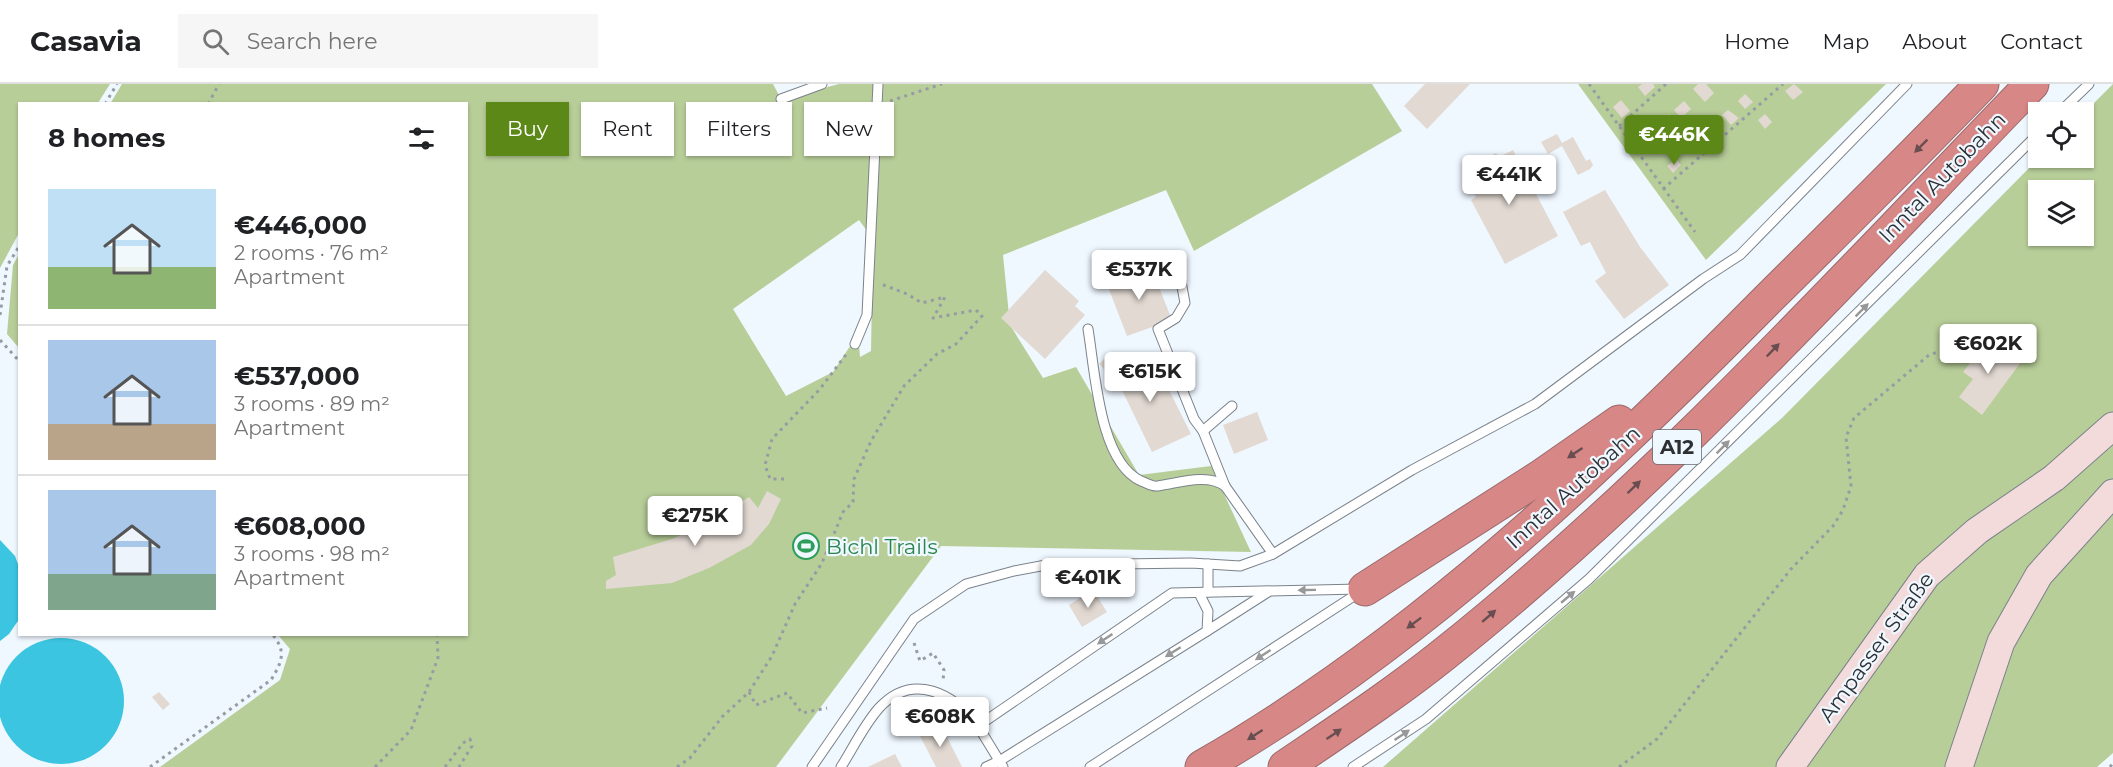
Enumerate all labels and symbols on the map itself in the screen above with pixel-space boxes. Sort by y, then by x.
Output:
street label: Inntal Autobahn [1873,107,2011,247]
pin: €446K [1632,115,1716,166]
one-way arrow [1914,139,1928,153]
pin: €441K [1467,155,1551,206]
pin: €537K [1097,250,1181,301]
one-way arrow [1855,303,1869,317]
pin: €602K [1946,324,2030,375]
one-way arrow [1766,344,1780,358]
pin: €615K [1108,352,1192,403]
street label: Inntal Autobahn [1501,420,1645,554]
road number: A12 [1653,430,1701,464]
one-way arrow [1716,440,1730,454]
one-way arrow [1568,447,1584,459]
one-way arrow [1627,480,1642,494]
pin: €275K [653,496,737,547]
sports icon: Bichl Trails [791,531,821,561]
place label: Bichl Trails [826,534,938,559]
pin: €401K [1046,558,1130,609]
street label: Ampasser Straße [1813,567,1939,727]
one-way arrow [1297,586,1316,595]
one-way arrow [1560,591,1575,604]
one-way arrow [1481,610,1497,623]
one-way arrow [1407,617,1422,629]
one-way arrow [1096,634,1113,645]
one-way arrow [1165,646,1181,657]
one-way arrow [1255,650,1271,661]
pin: €608K [898,697,982,748]
one-way arrow [1325,728,1341,740]
one-way arrow [1394,729,1410,740]
one-way arrow [1246,730,1263,741]

